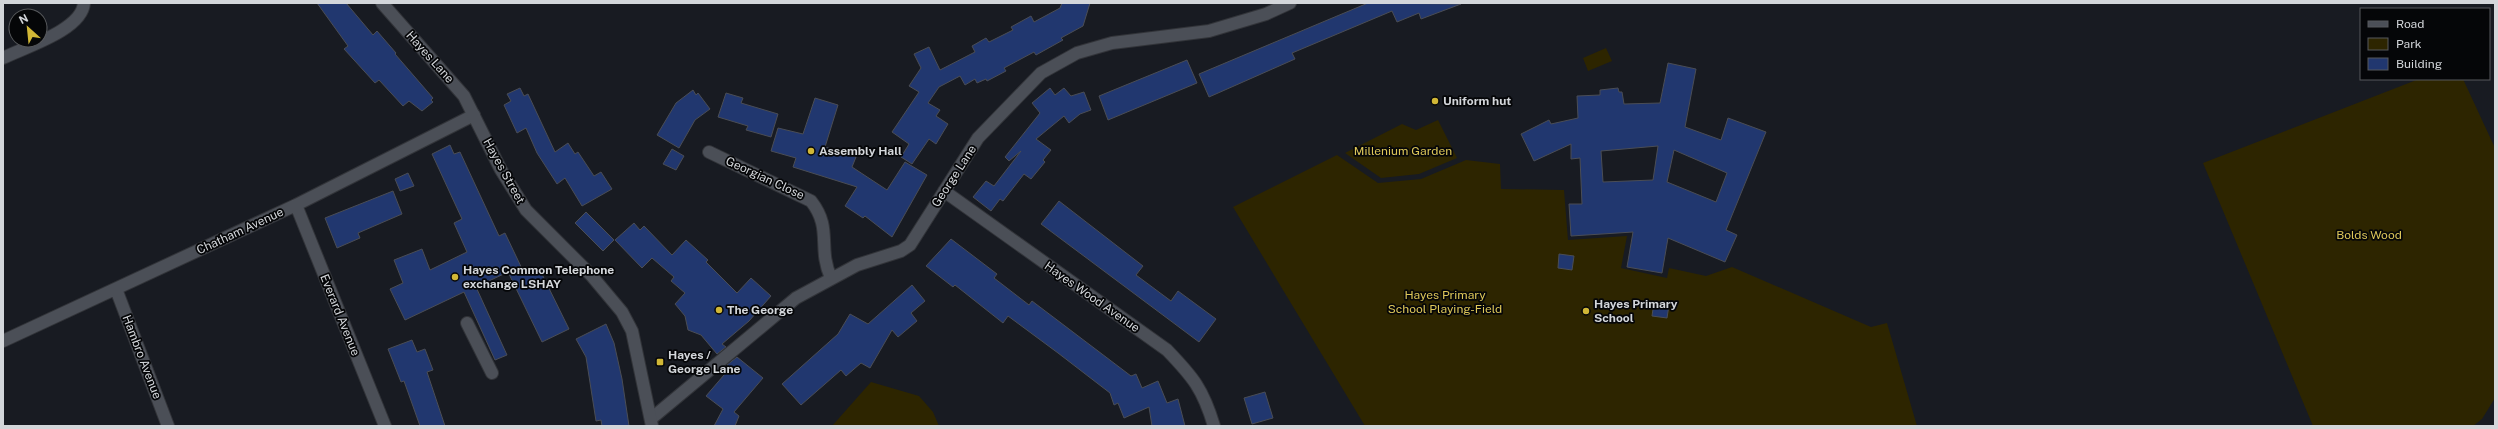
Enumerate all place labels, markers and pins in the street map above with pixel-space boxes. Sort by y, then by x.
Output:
place label: Uniform hut [1443,94,1511,108]
marker: Uniform hut [1430,96,1440,106]
place label: Assembly Hall [819,144,902,158]
marker: Assembly Hall [806,146,816,156]
place label: Hayes Common Telephone exchange LSHAY [463,263,614,291]
marker: Hayes Common Telephone exchange LSHAY [450,272,460,282]
place label: Hayes Primary School [1594,297,1678,325]
place label: The George [727,303,793,317]
marker: The George [714,305,724,315]
marker: Hayes Primary School [1581,306,1591,316]
place label: Hayes / George Lane [668,348,741,376]
marker: Hayes / George Lane [655,357,665,367]

